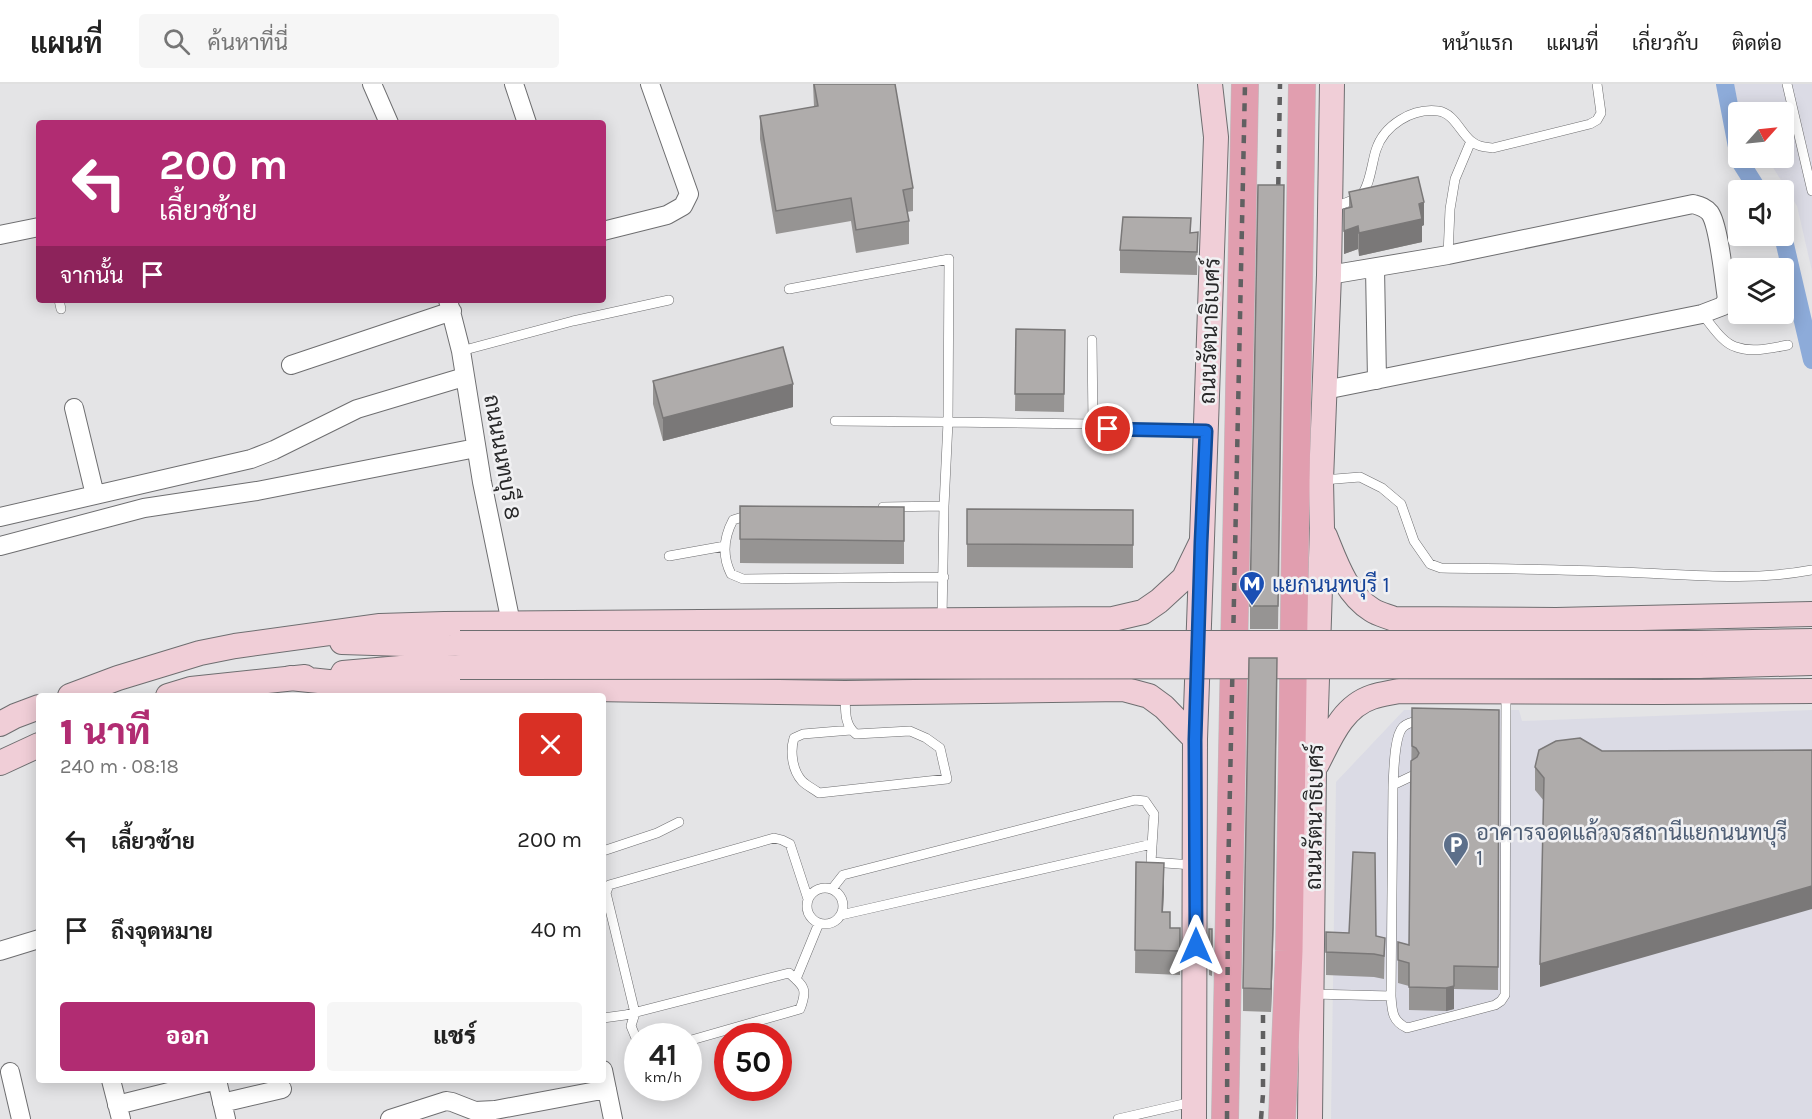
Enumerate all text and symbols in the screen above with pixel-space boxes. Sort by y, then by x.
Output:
search box [139,14,559,68]
icon: search [160,25,193,58]
text: แผนที่ [30,27,103,60]
text: ค้นหาที่นี่ [208,30,288,56]
text: หน้าแรก [1442,31,1513,55]
text: แผนที่ [1546,31,1599,55]
text: เกี่ยวกับ [1632,31,1699,55]
text: ติดต่อ [1732,31,1782,55]
north arrow [1728,102,1794,168]
map controls [1728,102,1794,324]
text: 200 m [159,140,288,190]
icon: left [60,144,138,222]
button: sound [1728,180,1794,246]
text: เลี้ยวซ้าย [159,195,257,227]
street label: ถนนรัตนาธิเบศร์ [1192,257,1226,405]
icon: arrive [136,258,169,291]
button: layers [1728,258,1794,324]
text: จากนั้น [60,263,124,289]
street label: ถนนนนทบุรี 8 [476,392,527,522]
pin [1082,403,1133,454]
icon: arrive [1091,412,1124,445]
metro station icon: แยกนนทบุรี 1 [1237,569,1267,607]
place label: แยกนนทบุรี 1 [1272,571,1390,600]
text: 1 นาที [60,711,150,753]
button: close [519,713,582,776]
street label: ถนนรัตนาธิเบศร์ [1299,744,1329,890]
text: 240 m · 08:18 [60,755,179,778]
place label: อาคารจอดแล้วจรสถานีแยกนนทบุรี 1 [1476,818,1788,871]
icon: left [60,824,93,857]
text: 200 m [517,827,582,853]
text: เลี้ยวซ้าย [111,829,195,855]
parking icon: อาคารจอดแล้วจรสถานีแยกนนทบุรี 1 [1441,830,1471,868]
icon: arrive [60,914,93,947]
position arrow [1164,914,1228,978]
text: 40 m [531,917,582,943]
text: ถึงจุดหมาย [111,919,213,945]
button: ออก [60,1002,315,1071]
button: แชร์ [327,1002,582,1071]
speed limit sign: 50 [714,1023,792,1101]
text: 41 [649,1037,677,1073]
text: km/h [644,1068,682,1086]

